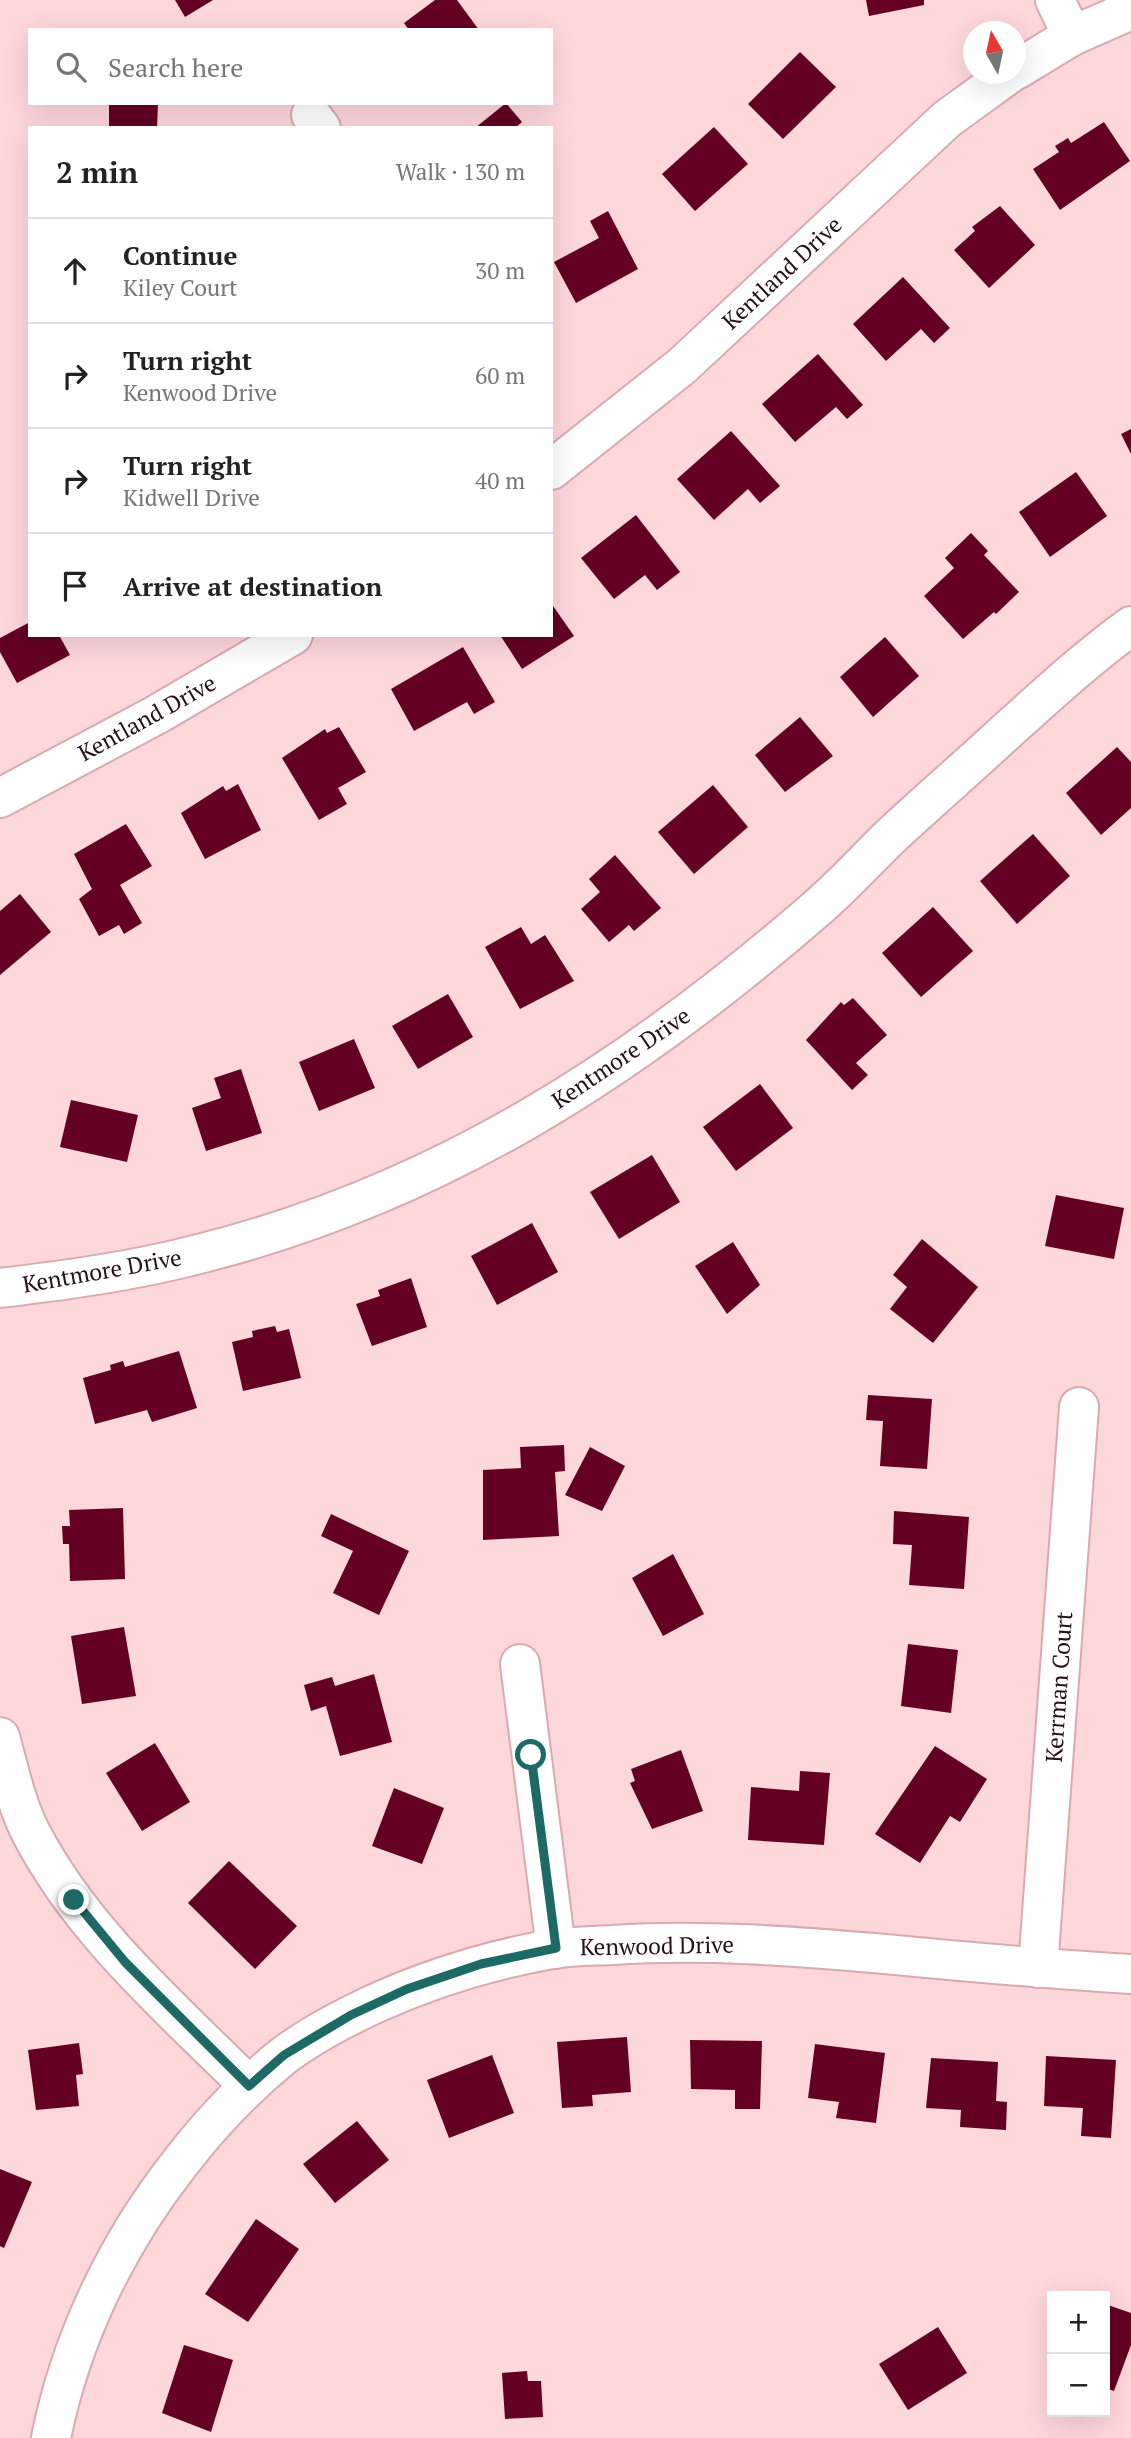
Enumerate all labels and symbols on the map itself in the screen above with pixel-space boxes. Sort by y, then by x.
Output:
north arrow [963,21,1026,84]
street label: Kentland Drive [715,209,848,336]
street label: Kentland Drive [72,667,221,768]
street label: Kentmore Drive [545,1000,696,1115]
street label: Kentmore Drive [20,1241,184,1300]
street label: Kerrman Court [1038,1610,1079,1763]
route start [515,1739,546,1770]
route end [58,1884,89,1915]
street label: Kenwood Drive [580,1929,734,1962]

